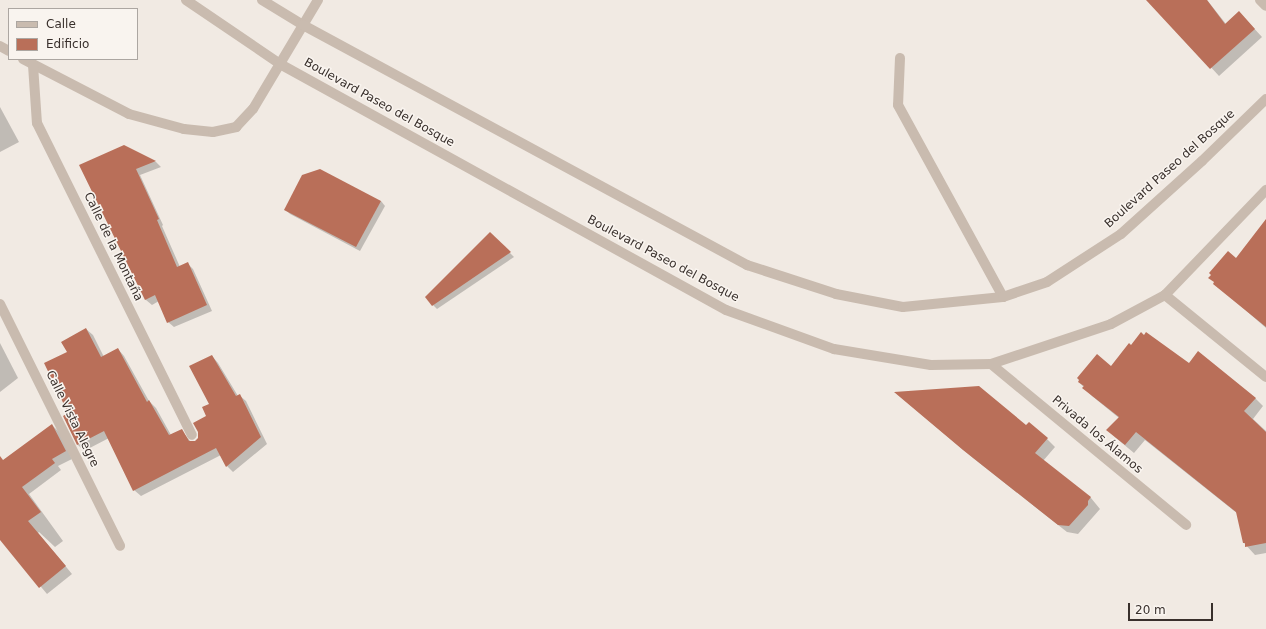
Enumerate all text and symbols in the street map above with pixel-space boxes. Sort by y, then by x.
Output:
legend [8,8,138,60]
text: Calle [46,17,76,31]
text: Edificio [46,37,89,51]
street label: Boulevard Paseo del Bosque [301,56,457,150]
street label: Boulevard Paseo del Bosque [1102,107,1238,231]
street label: Calle de la Montaña [80,190,146,304]
street label: Boulevard Paseo del Bosque [585,213,741,305]
street label: Calle Vista Alegre [42,368,102,470]
street label: Privada los Álamos [1049,393,1145,477]
scale bar [1130,595,1215,621]
text: 20 m [1135,603,1166,617]

